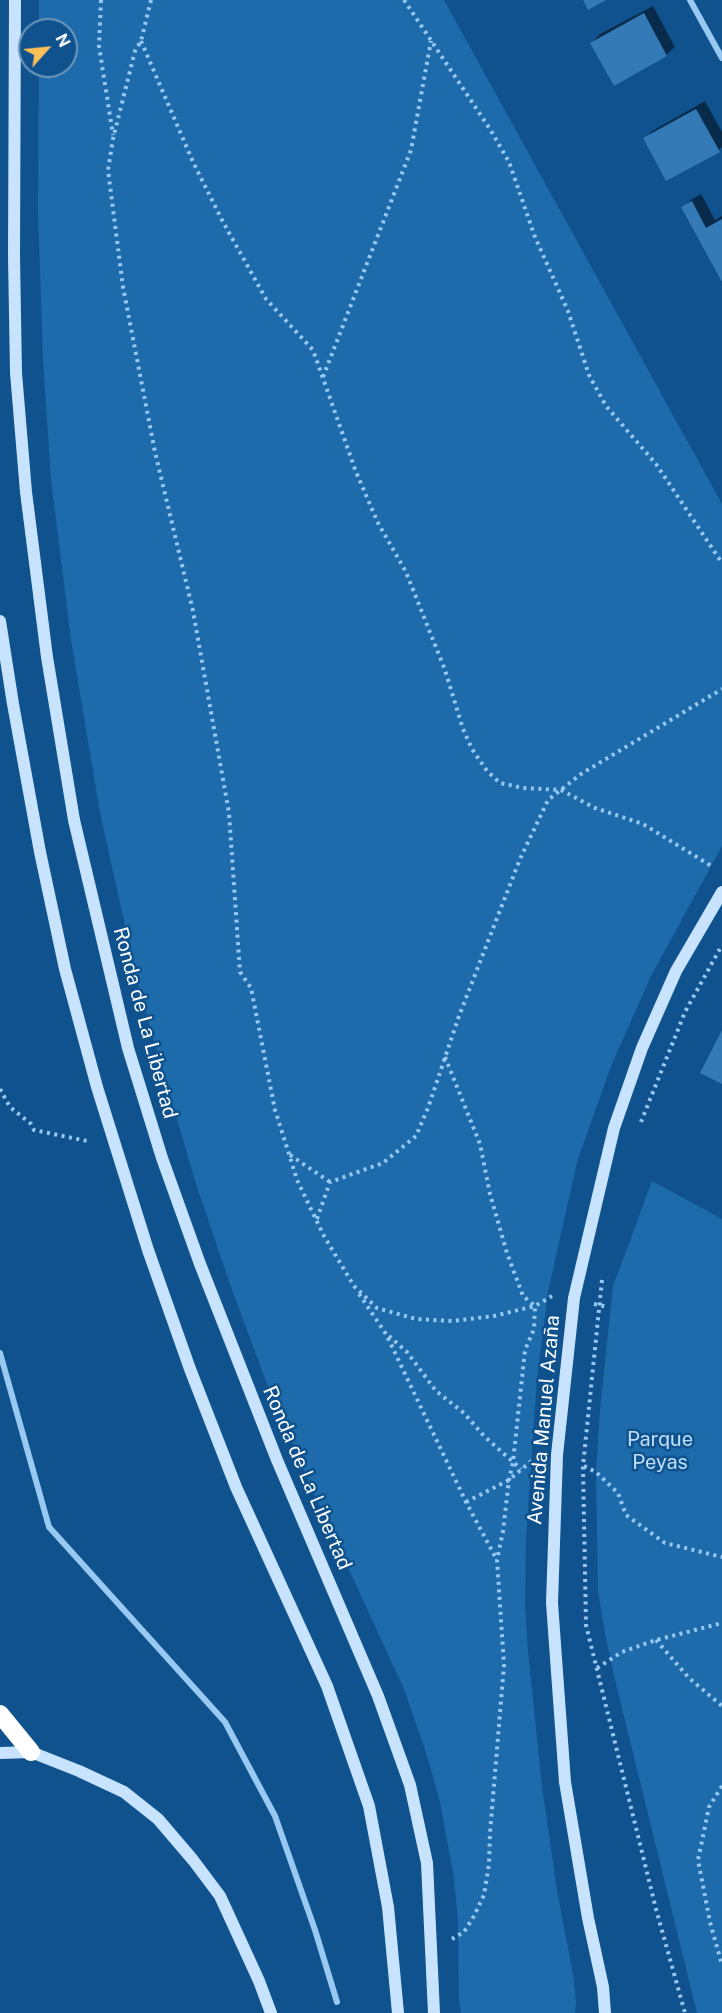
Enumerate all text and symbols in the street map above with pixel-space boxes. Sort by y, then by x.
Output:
north arrow [18,18,78,78]
text: N [51,31,74,50]
street label: Ronda de La Libertad [108,925,182,1121]
street label: Avenida Manuel Azaña [523,1314,565,1526]
street label: Ronda de La Libertad [257,1383,357,1573]
park label: Parque Peyas [627,1428,693,1475]

